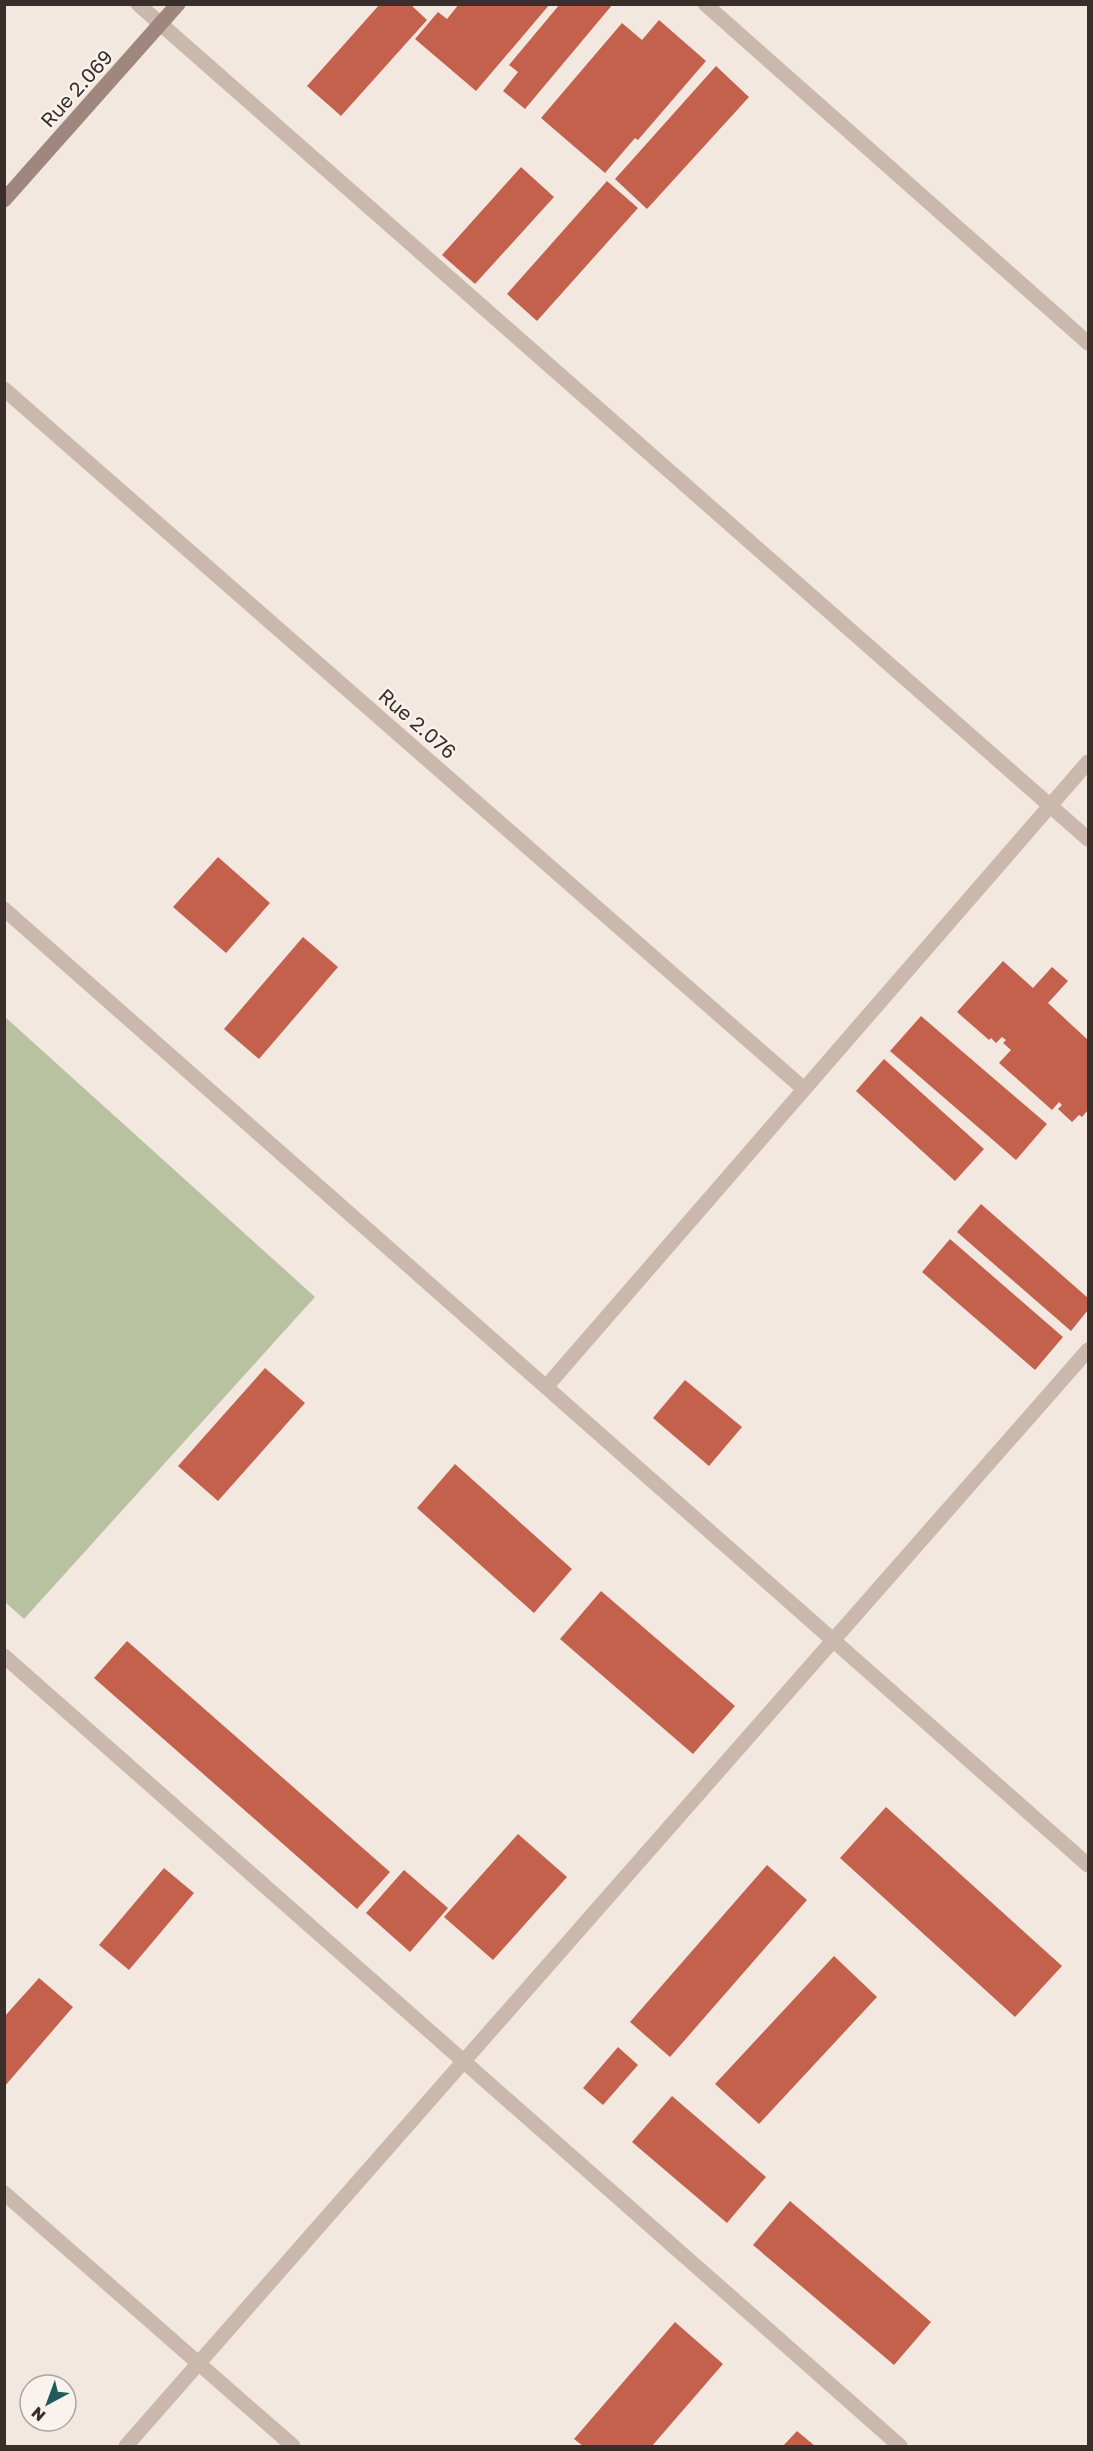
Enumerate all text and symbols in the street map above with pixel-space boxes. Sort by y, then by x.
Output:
street label: Rue 2.069 [35,44,117,132]
street label: Rue 2.076 [374,683,462,763]
north arrow [18,2373,78,2433]
text: N [27,2403,49,2426]

